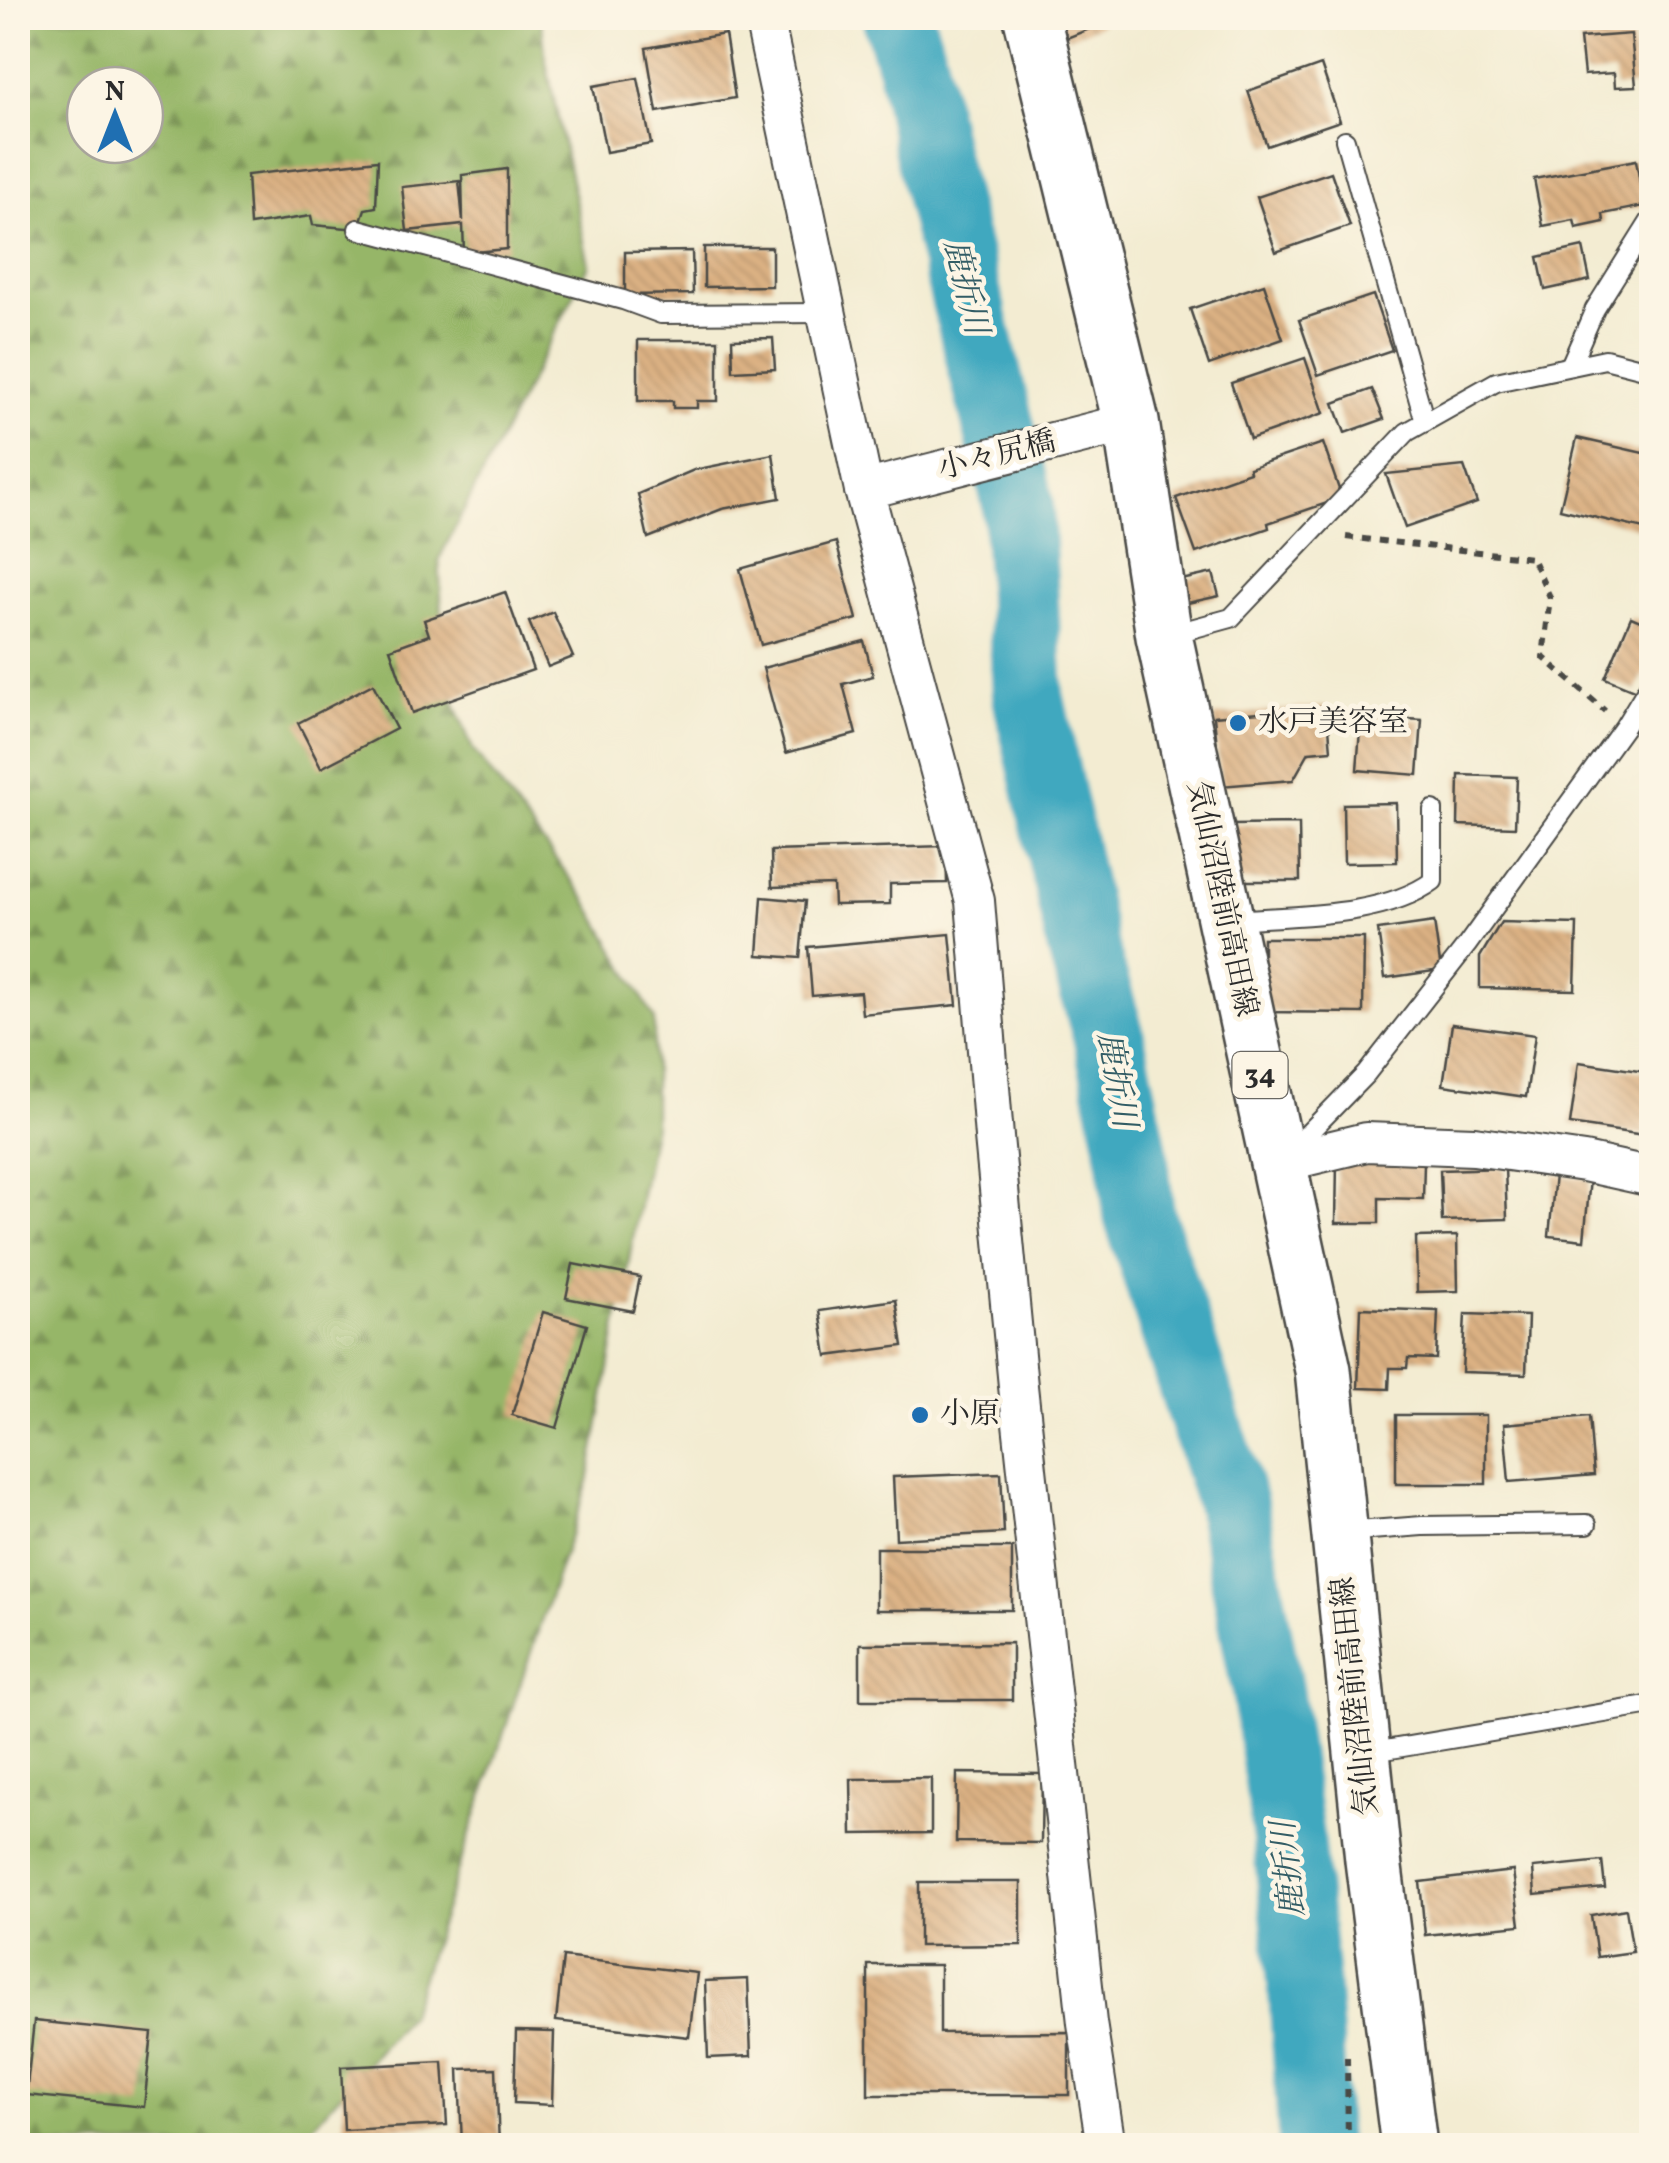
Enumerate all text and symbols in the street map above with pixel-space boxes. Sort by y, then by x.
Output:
north arrow [65,65,165,165]
text: N [105,73,125,112]
water label: 鹿折川 [931,235,998,342]
street label: 小々尻橋 [934,421,1060,491]
place label: 水戸美容室 [1258,702,1408,744]
marker: 水戸美容室 [1227,712,1249,734]
street label: 気仙沼陸前高田線 [1176,777,1266,1021]
water label: 鹿折川 [1085,1029,1146,1134]
road number: 34 [1232,1052,1288,1098]
place label: 小原 [940,1394,1000,1436]
marker: 小原 [909,1404,931,1426]
street label: 気仙沼陸前高田線 [1323,1574,1389,1818]
water label: 鹿折川 [1263,1816,1317,1919]

